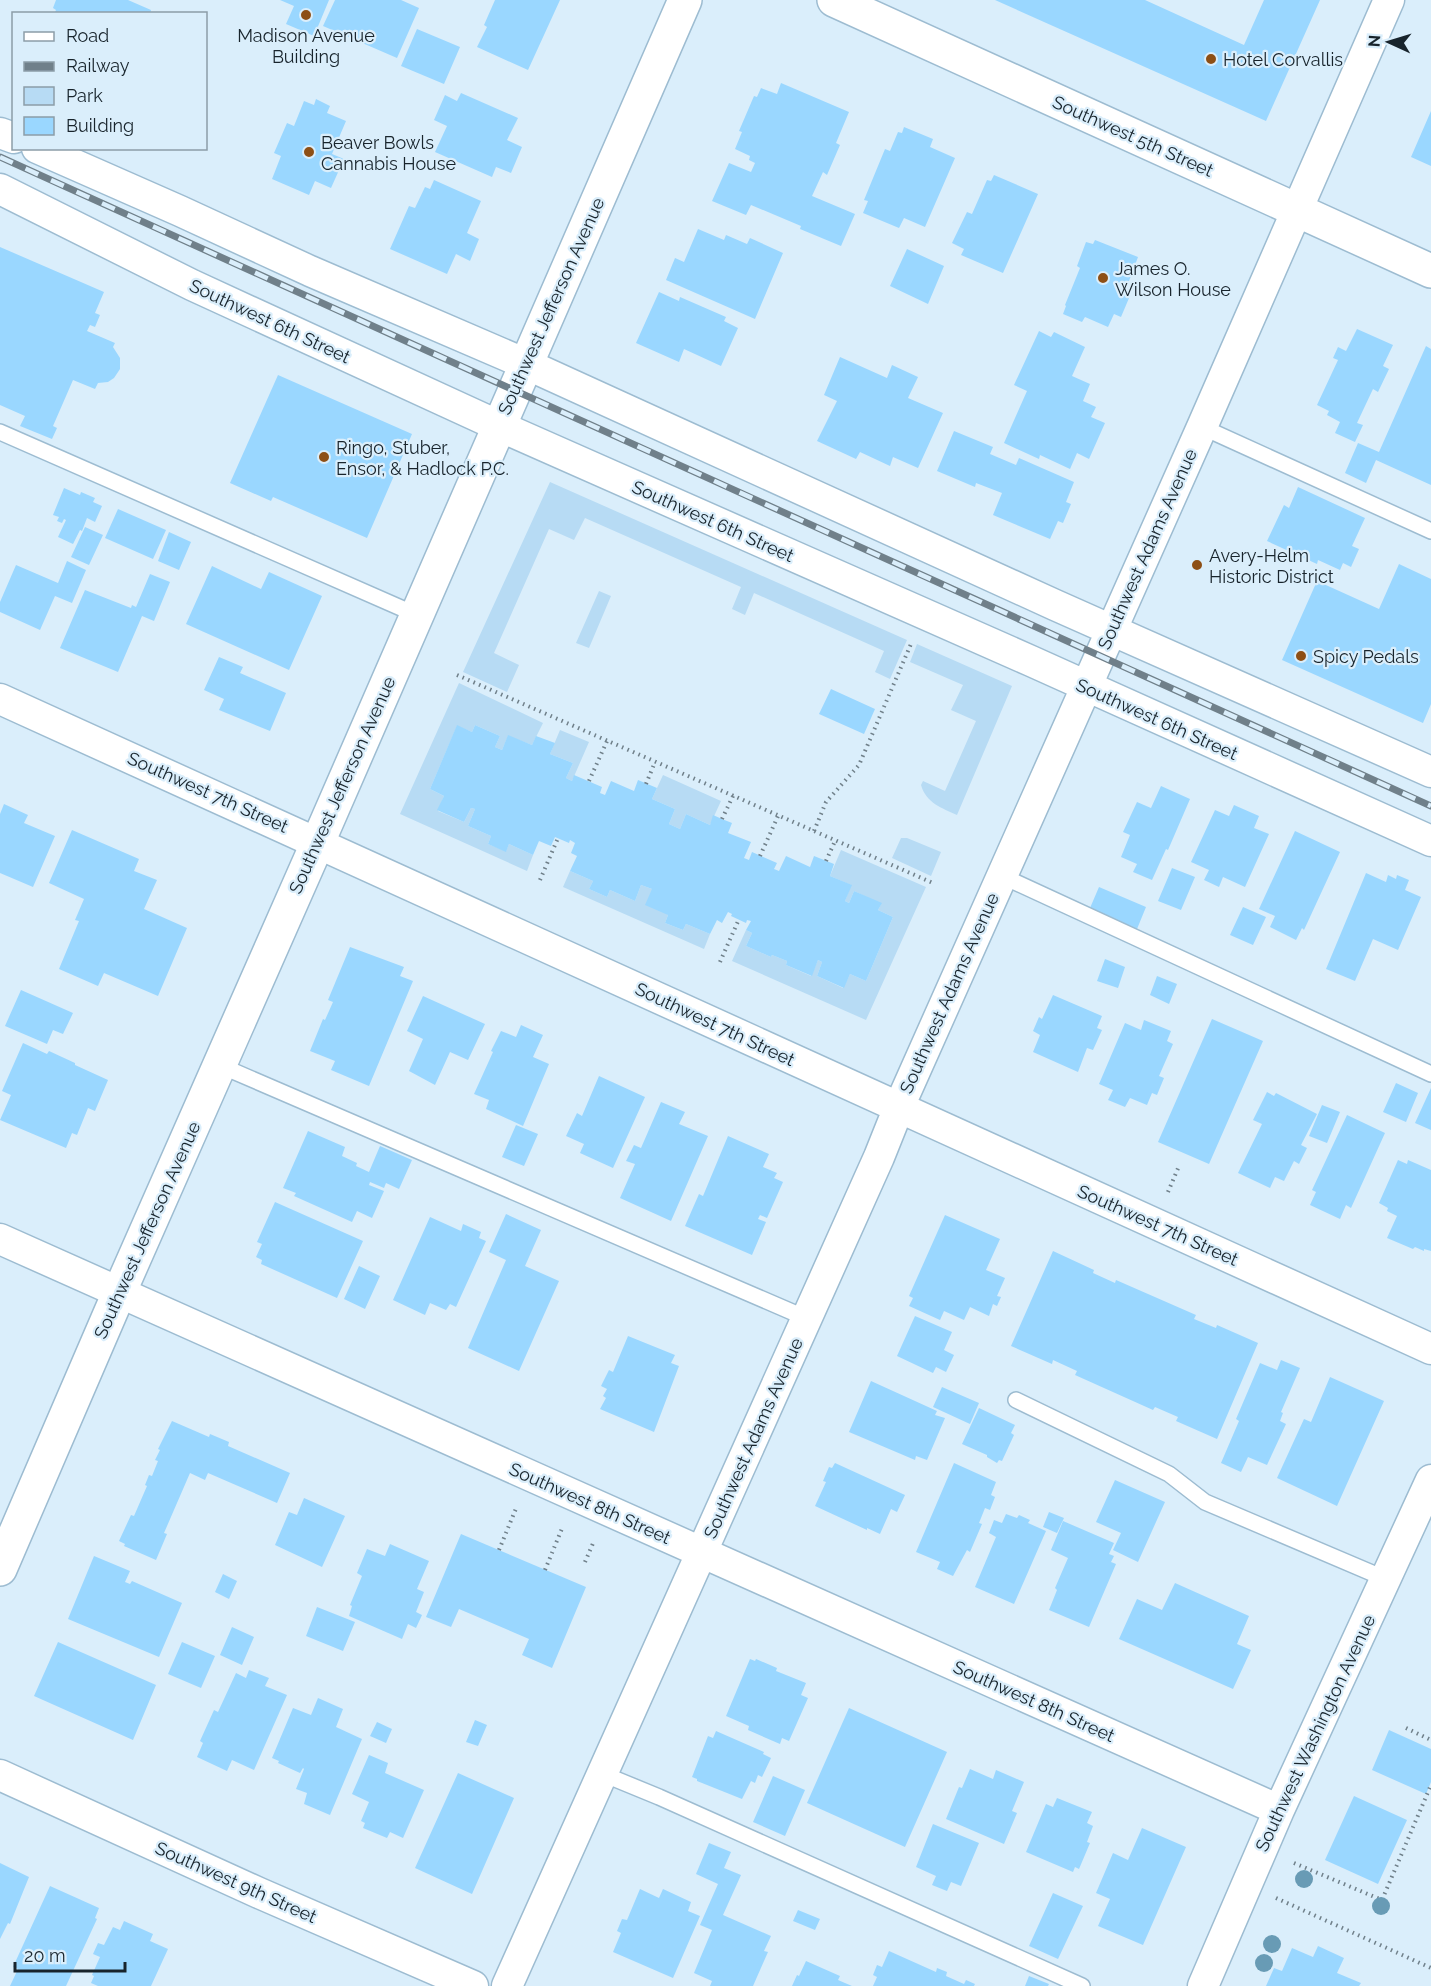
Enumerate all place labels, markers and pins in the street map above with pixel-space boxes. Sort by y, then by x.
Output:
marker: Madison Avenue Building [299,8,313,22]
place label: Madison Avenue Building [237,25,375,67]
place label: Hotel Corvallis [1223,49,1343,70]
marker: Hotel Corvallis [1204,52,1218,66]
place label: Beaver Bowls Cannabis House [321,132,456,174]
marker: Beaver Bowls Cannabis House [302,145,316,159]
place label: James O. Wilson House [1115,258,1231,300]
marker: James O. Wilson House [1096,271,1110,285]
place label: Ringo, Stuber, Ensor, & Hadlock P.C. [336,437,509,479]
marker: Ringo, Stuber, Ensor, & Hadlock P.C. [317,450,331,464]
place label: Avery-Helm Historic District [1209,545,1334,587]
marker: Avery-Helm Historic District [1190,558,1204,572]
place label: Spicy Pedals [1313,646,1419,667]
marker: Spicy Pedals [1294,649,1308,663]

